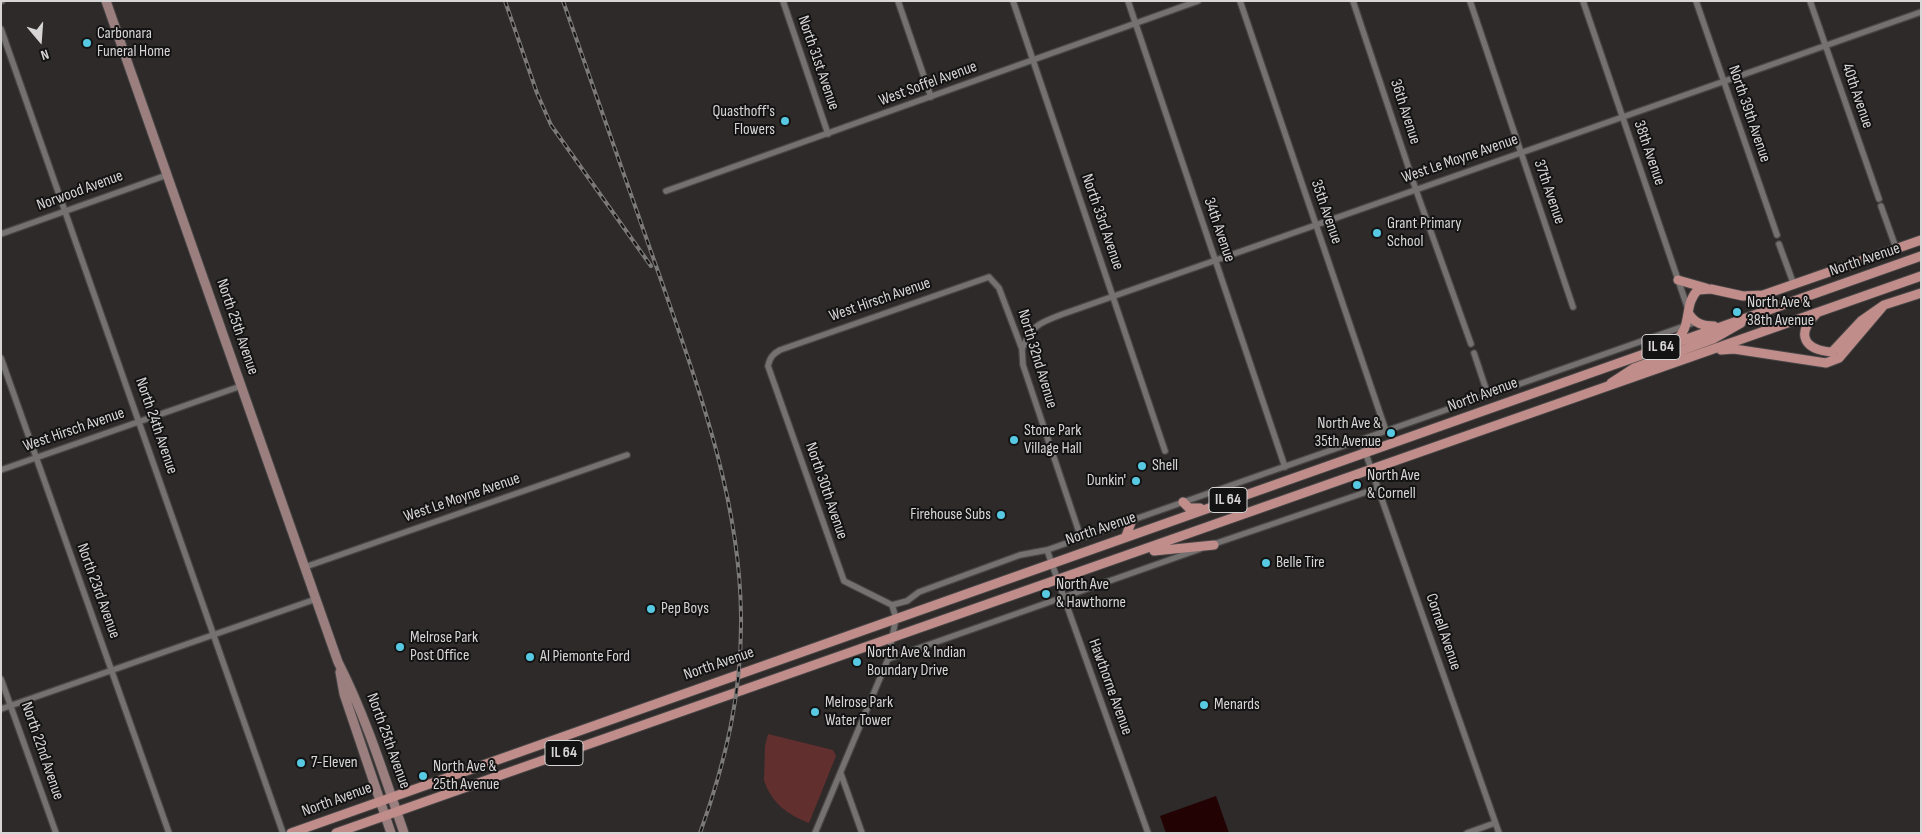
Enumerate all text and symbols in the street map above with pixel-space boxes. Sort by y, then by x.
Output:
street label: North 31st Avenue [793,13,843,113]
north arrow [15,15,65,65]
place label: Carbonara Funeral Home [97,24,171,62]
marker: Carbonara Funeral Home [81,37,93,49]
text: N [39,45,51,64]
street label: West Soffel Avenue [876,57,980,111]
street label: 40th Avenue [1837,61,1877,131]
street label: North 39th Avenue [1723,63,1775,165]
street label: 36th Avenue [1386,77,1424,147]
place label: Quasthoff's Flowers [712,102,775,140]
marker: Quasthoff's Flowers [779,115,791,127]
street label: 38th Avenue [1629,118,1669,188]
street label: West Le Moyne Avenue [1399,130,1521,188]
street label: 37th Avenue [1529,157,1569,227]
street label: Norwood Avenue [34,167,126,215]
street label: North 33rd Avenue [1077,172,1127,272]
street label: 35th Avenue [1306,177,1346,247]
street label: 34th Avenue [1199,195,1239,265]
place label: Grant Primary School [1387,214,1462,252]
marker: Grant Primary School [1371,227,1383,239]
street label: North Avenue [1827,239,1903,281]
street label: West Hirsch Avenue [827,274,933,326]
street label: North 25th Avenue [212,276,262,378]
place label: North Ave & 38th Avenue [1747,293,1814,331]
marker: North Ave & 38th Avenue [1731,306,1743,318]
street label: North 32nd Avenue [1013,307,1061,411]
road number: IL 64 [1642,334,1680,360]
street label: North Avenue [1445,373,1521,417]
street label: North 24th Avenue [131,375,181,477]
street label: West Hirsch Avenue [21,404,127,456]
place label: North Ave & 35th Avenue [1314,414,1381,452]
place label: Stone Park Village Hall [1024,421,1082,459]
marker: North Ave & 35th Avenue [1385,427,1397,439]
marker: Stone Park Village Hall [1008,434,1020,446]
street label: North 30th Avenue [800,440,852,542]
place label: Shell [1152,456,1178,476]
marker: Shell [1136,460,1148,472]
place label: North Ave & Cornell [1367,466,1420,504]
street label: West Le Moyne Avenue [401,469,523,527]
place label: Dunkin' [1087,471,1126,491]
marker: Dunkin' [1130,475,1142,487]
marker: North Ave & Cornell [1351,479,1363,491]
road number: IL 64 [1209,488,1247,512]
place label: Firehouse Subs [910,505,991,525]
street label: North Avenue [1063,508,1139,550]
marker: Firehouse Subs [995,509,1007,521]
street label: North 23rd Avenue [72,541,124,641]
place label: Belle Tire [1276,553,1325,573]
marker: Belle Tire [1260,557,1272,569]
place label: North Ave & Hawthorne [1056,575,1126,613]
marker: North Ave & Hawthorne [1040,588,1052,600]
street label: Cornell Avenue [1421,591,1465,673]
place label: Pep Boys [661,599,709,619]
marker: Pep Boys [645,603,657,615]
place label: Melrose Park Post Office [410,628,478,666]
street label: Hawthorne Avenue [1084,636,1136,738]
marker: Melrose Park Post Office [394,641,406,653]
street label: North Avenue [681,643,757,685]
place label: North Ave & Indian Boundary Drive [867,643,966,681]
place label: Al Piemonte Ford [540,647,630,667]
marker: Al Piemonte Ford [524,651,536,663]
marker: North Ave & Indian Boundary Drive [851,656,863,668]
street label: North 25th Avenue [362,691,414,791]
place label: Melrose Park Water Tower [825,693,893,731]
place label: Menards [1214,695,1260,715]
marker: Menards [1198,699,1210,711]
street label: North 22nd Avenue [16,700,68,802]
marker: Melrose Park Water Tower [809,706,821,718]
road number: IL 64 [545,740,583,766]
place label: 7-Eleven [311,753,358,773]
marker: 7-Eleven [295,757,307,769]
place label: North Ave & 25th Avenue [433,757,499,795]
marker: North Ave & 25th Avenue [417,770,429,782]
street label: North Avenue [299,778,375,822]

